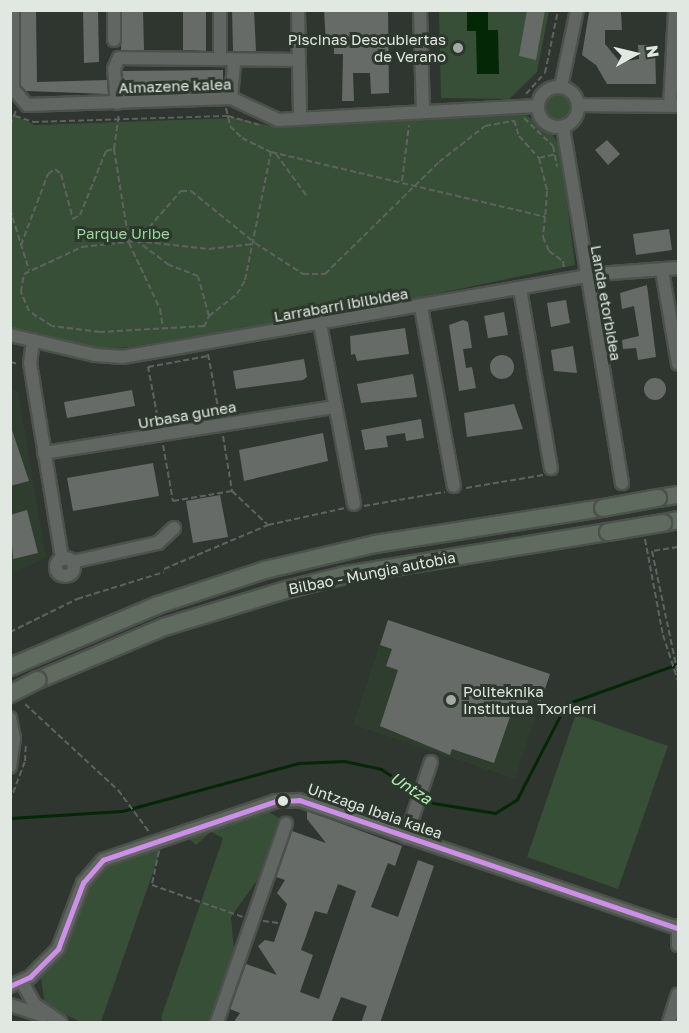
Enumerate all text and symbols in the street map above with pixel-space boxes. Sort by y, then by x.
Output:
north arrow [605,24,665,84]
place label: Piscinas Descubiertas de Verano [288,30,446,65]
marker: Piscinas Descubiertas de Verano [451,41,465,55]
text: N [642,44,664,59]
street label: Almazene kalea [118,75,232,97]
park label: Parque Uribe [76,225,170,243]
street label: Landa etorbidea [587,244,625,362]
street label: Larrabarri ibilbidea [272,284,410,326]
street label: Urbasa gunea [137,398,237,432]
street label: Bilbao - Mungia autobia [287,548,457,598]
place label: Politeknika Institutua Txorierri [463,682,597,717]
marker: Politeknika Institutua Txorierri [444,693,458,707]
water label: Untza [387,768,435,808]
street label: Untzaga Ibaia kalea [305,780,445,842]
unlabelled marker [277,795,289,807]

